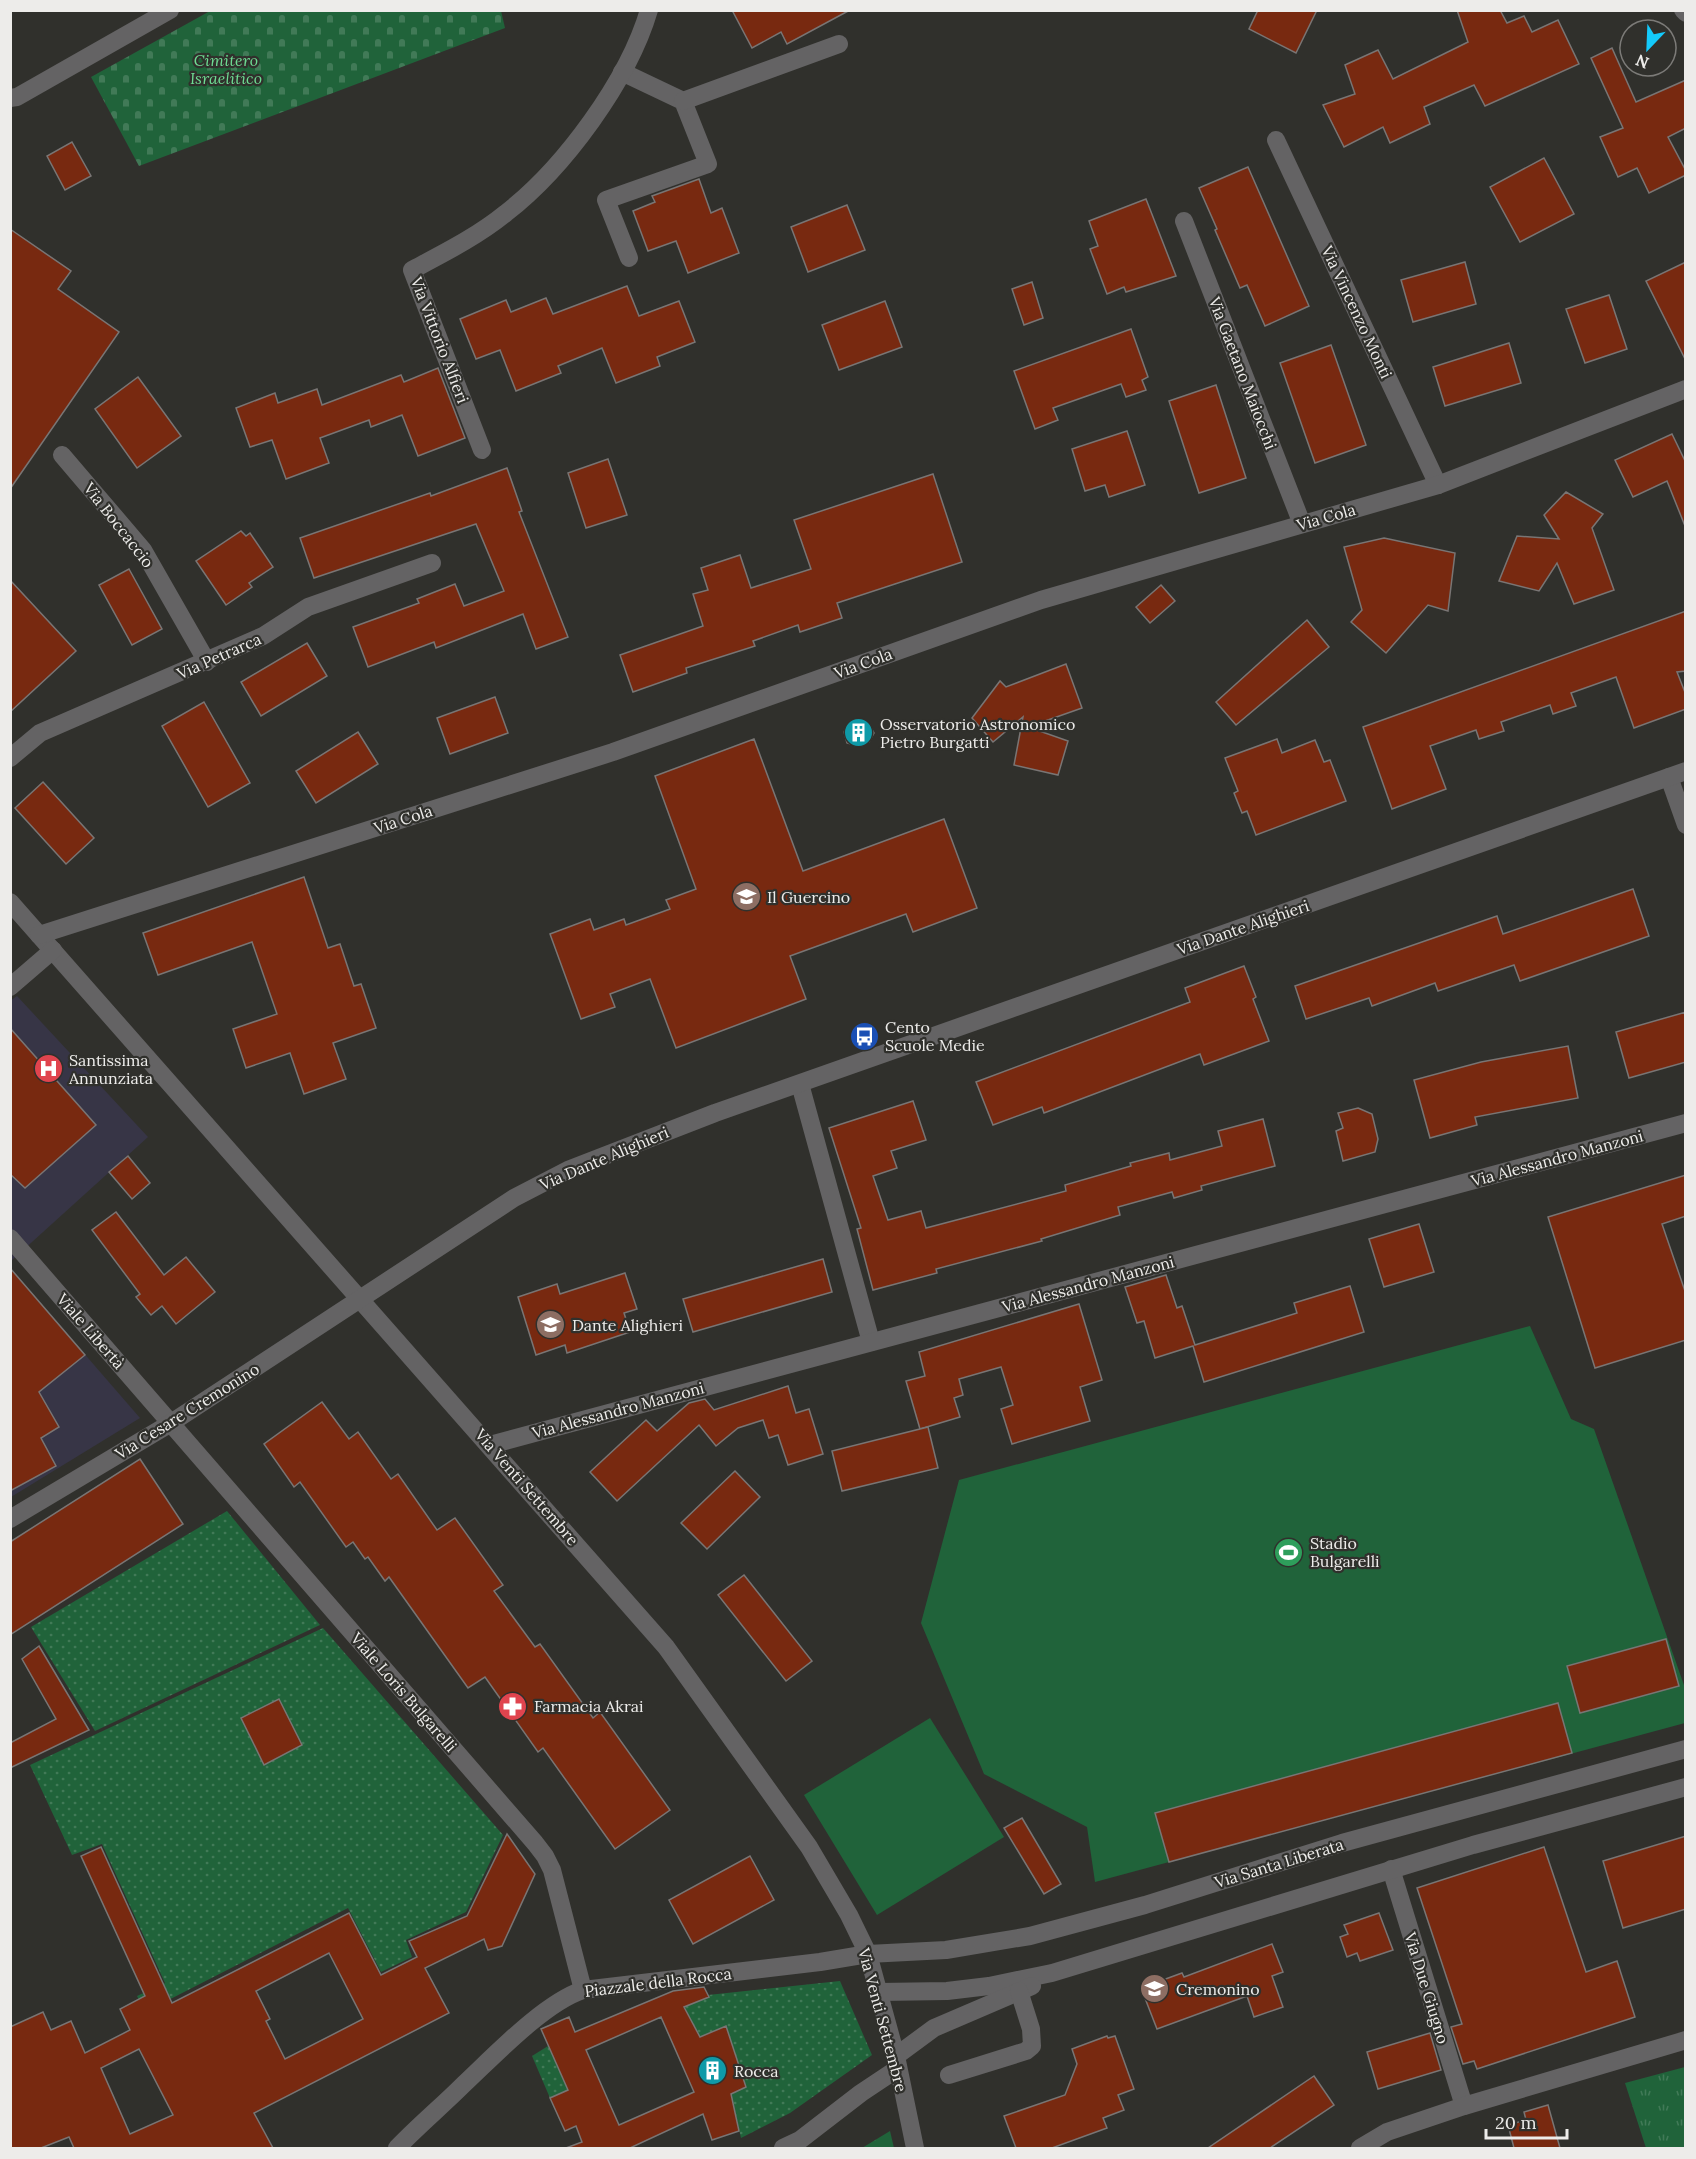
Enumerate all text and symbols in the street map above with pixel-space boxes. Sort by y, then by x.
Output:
north arrow [1618,18,1678,78]
park label: Cimitero Israelitico [190,50,262,88]
text: N [1633,50,1652,73]
street label: Via Vincenzo Monti [1317,242,1397,382]
street label: Via Vittorio Alfieri [406,273,473,406]
street label: Via Gaetano Maiocchi [1204,293,1281,452]
street label: Via Boccaccio [79,478,158,572]
street label: Via Cola [1293,499,1358,535]
street label: Via Petrarca [173,629,264,684]
street label: Via Cola [830,643,895,683]
place label: Osservatorio Astronomico Pietro Burgatti [880,714,1075,752]
building icon: Osservatorio Astronomico Pietro Burgatti [843,717,875,749]
street label: Via Cola [370,800,435,838]
school or university icon: Il Guercino [730,881,762,913]
place label: Il Guercino [767,887,850,907]
street label: Via Dante Alighieri [1173,895,1312,959]
place label: Cento Scuole Medie [885,1017,985,1055]
bus stop icon: Cento Scuole Medie [848,1020,880,1052]
place label: Santissima Annunziata [68,1050,153,1088]
hospital icon: Santissima Annunziata [32,1053,64,1085]
street label: Via Dante Alighieri [536,1122,672,1195]
street label: Via Alessandro Manzoni [1468,1125,1645,1191]
street label: Via Alessandro Manzoni [999,1251,1176,1317]
street label: Viale Libertà [52,1288,129,1373]
school or university icon: Dante Alighieri [535,1309,567,1341]
place label: Dante Alighieri [572,1315,683,1335]
street label: Via Cesare Cremonino [110,1359,263,1464]
street label: Via Alessandro Manzoni [529,1377,706,1443]
street label: Via Venti Settembre [470,1424,583,1550]
place label: Stadio Bulgarelli [1310,1533,1380,1571]
sports icon: Stadio Bulgarelli [1273,1536,1305,1568]
street label: Viale Loris Bulgarelli [346,1628,461,1756]
pharmacy icon: Farmacia Akrai [497,1690,529,1722]
place label: Farmacia Akrai [534,1696,644,1716]
street label: Via Santa Liberata [1211,1834,1346,1892]
street label: Via Due Giugno [1400,1929,1453,2046]
street label: Via Venti Settembre [854,1945,912,2094]
street label: Piazzale della Rocca [583,1963,733,2001]
school or university icon: Cremonino [1139,1973,1171,2005]
place label: Cremonino [1176,1979,1260,1999]
building icon: Rocca [697,2055,729,2087]
place label: Rocca [734,2061,778,2081]
scale bar [1486,2102,1567,2140]
text: 20 m [1495,2111,1537,2134]

